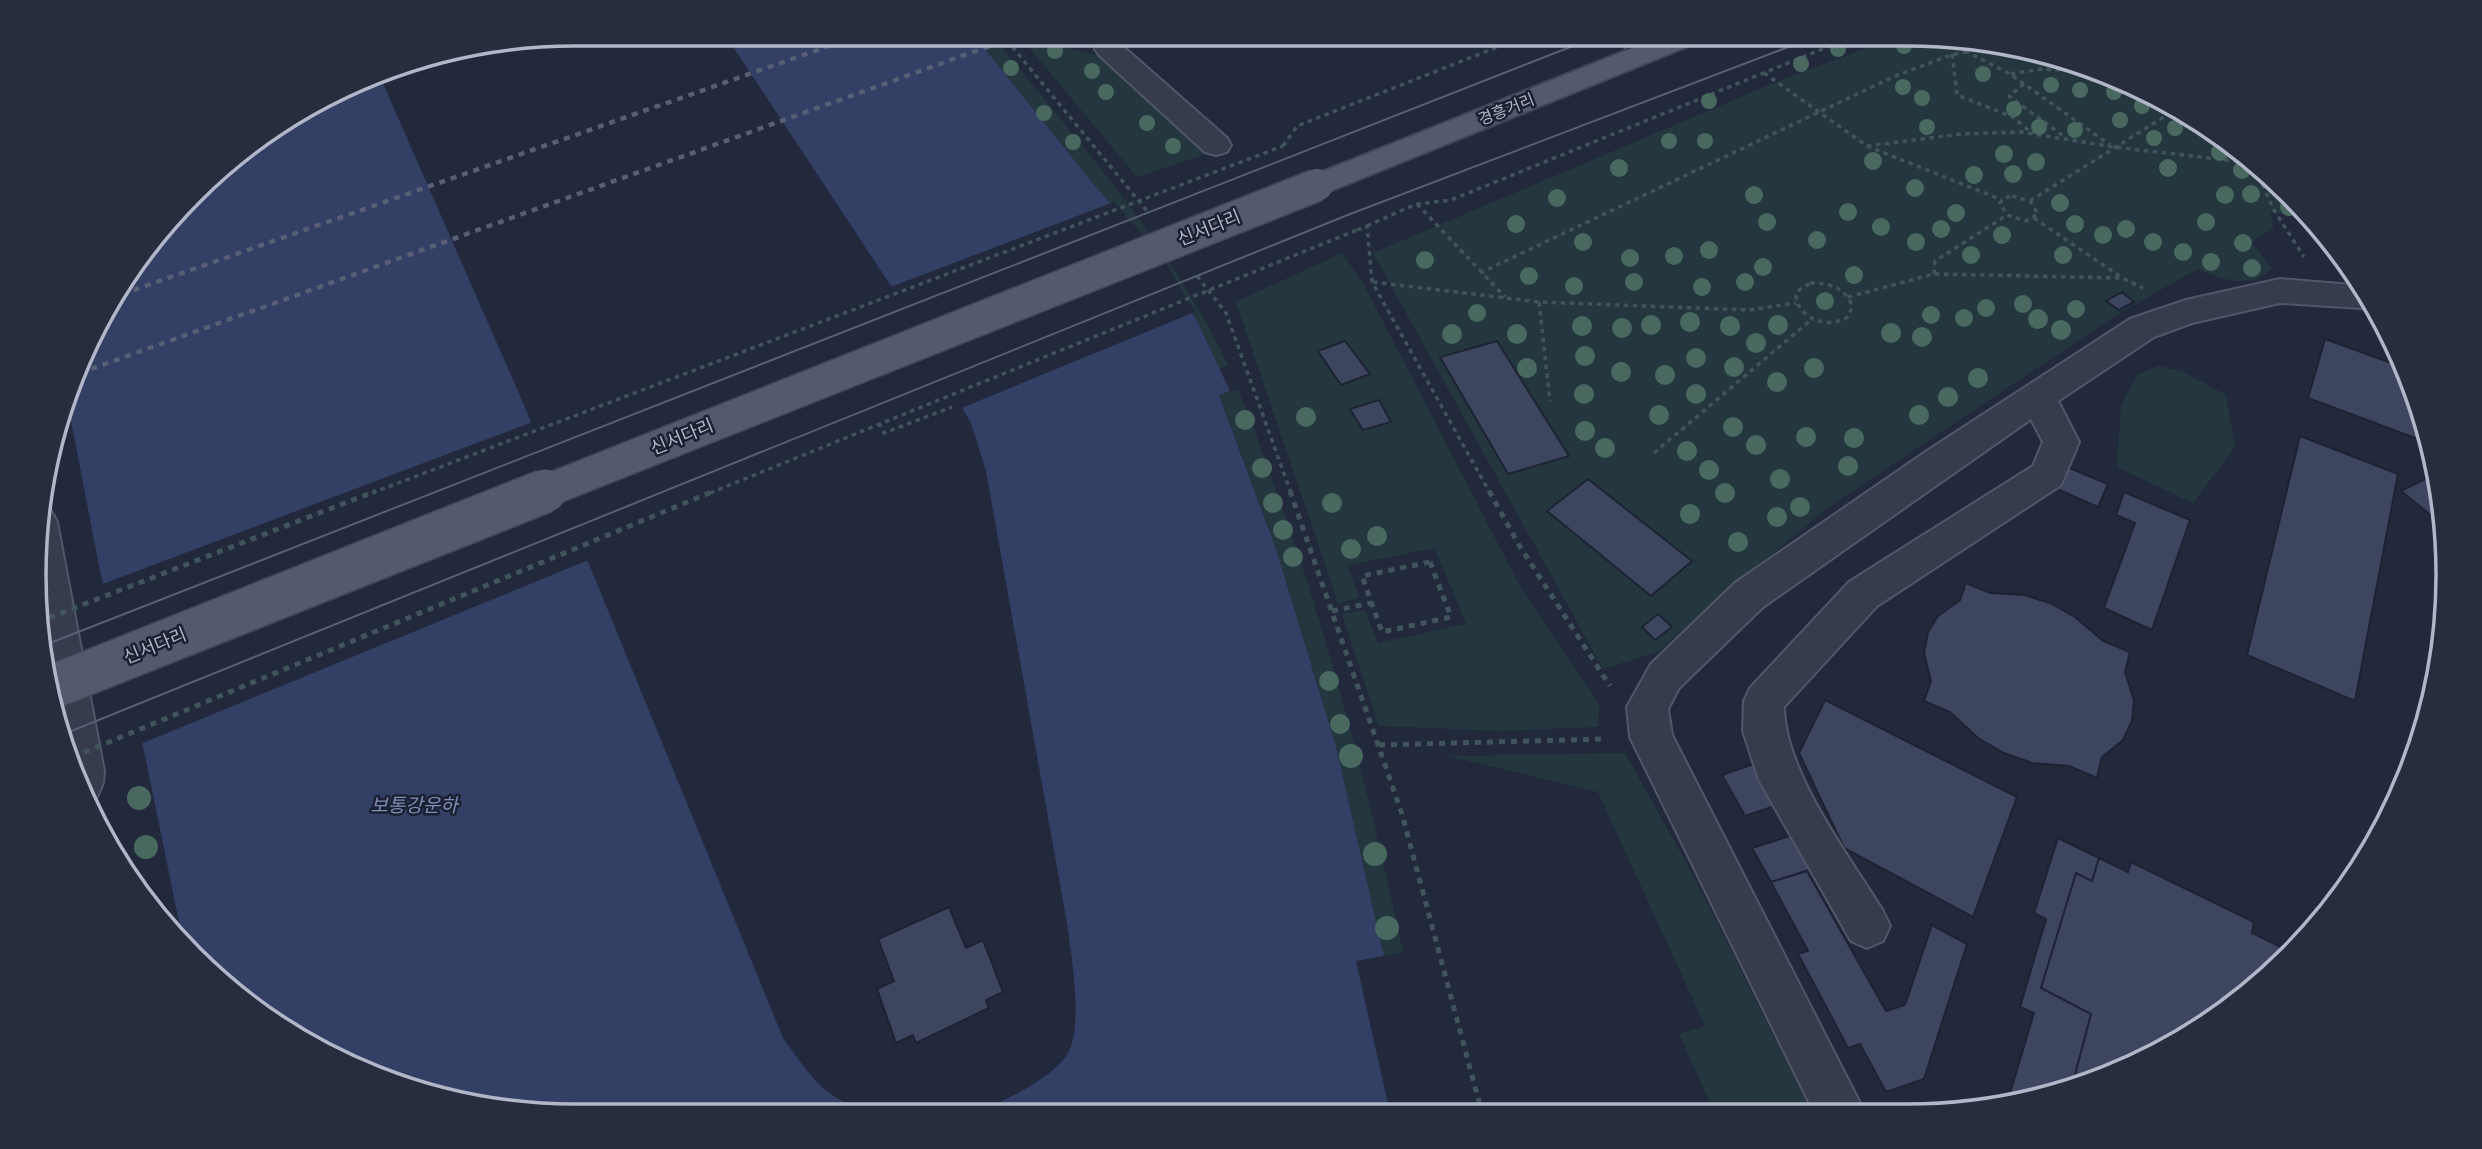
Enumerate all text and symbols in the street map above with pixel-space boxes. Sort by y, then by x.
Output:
street label: 경흥거리 [1475,89,1537,128]
street label: 신서다리 [1174,204,1243,250]
street label: 신서다리 [647,413,716,459]
street label: 신서다리 [120,622,189,668]
water label: 보통강운하 [370,793,460,816]

